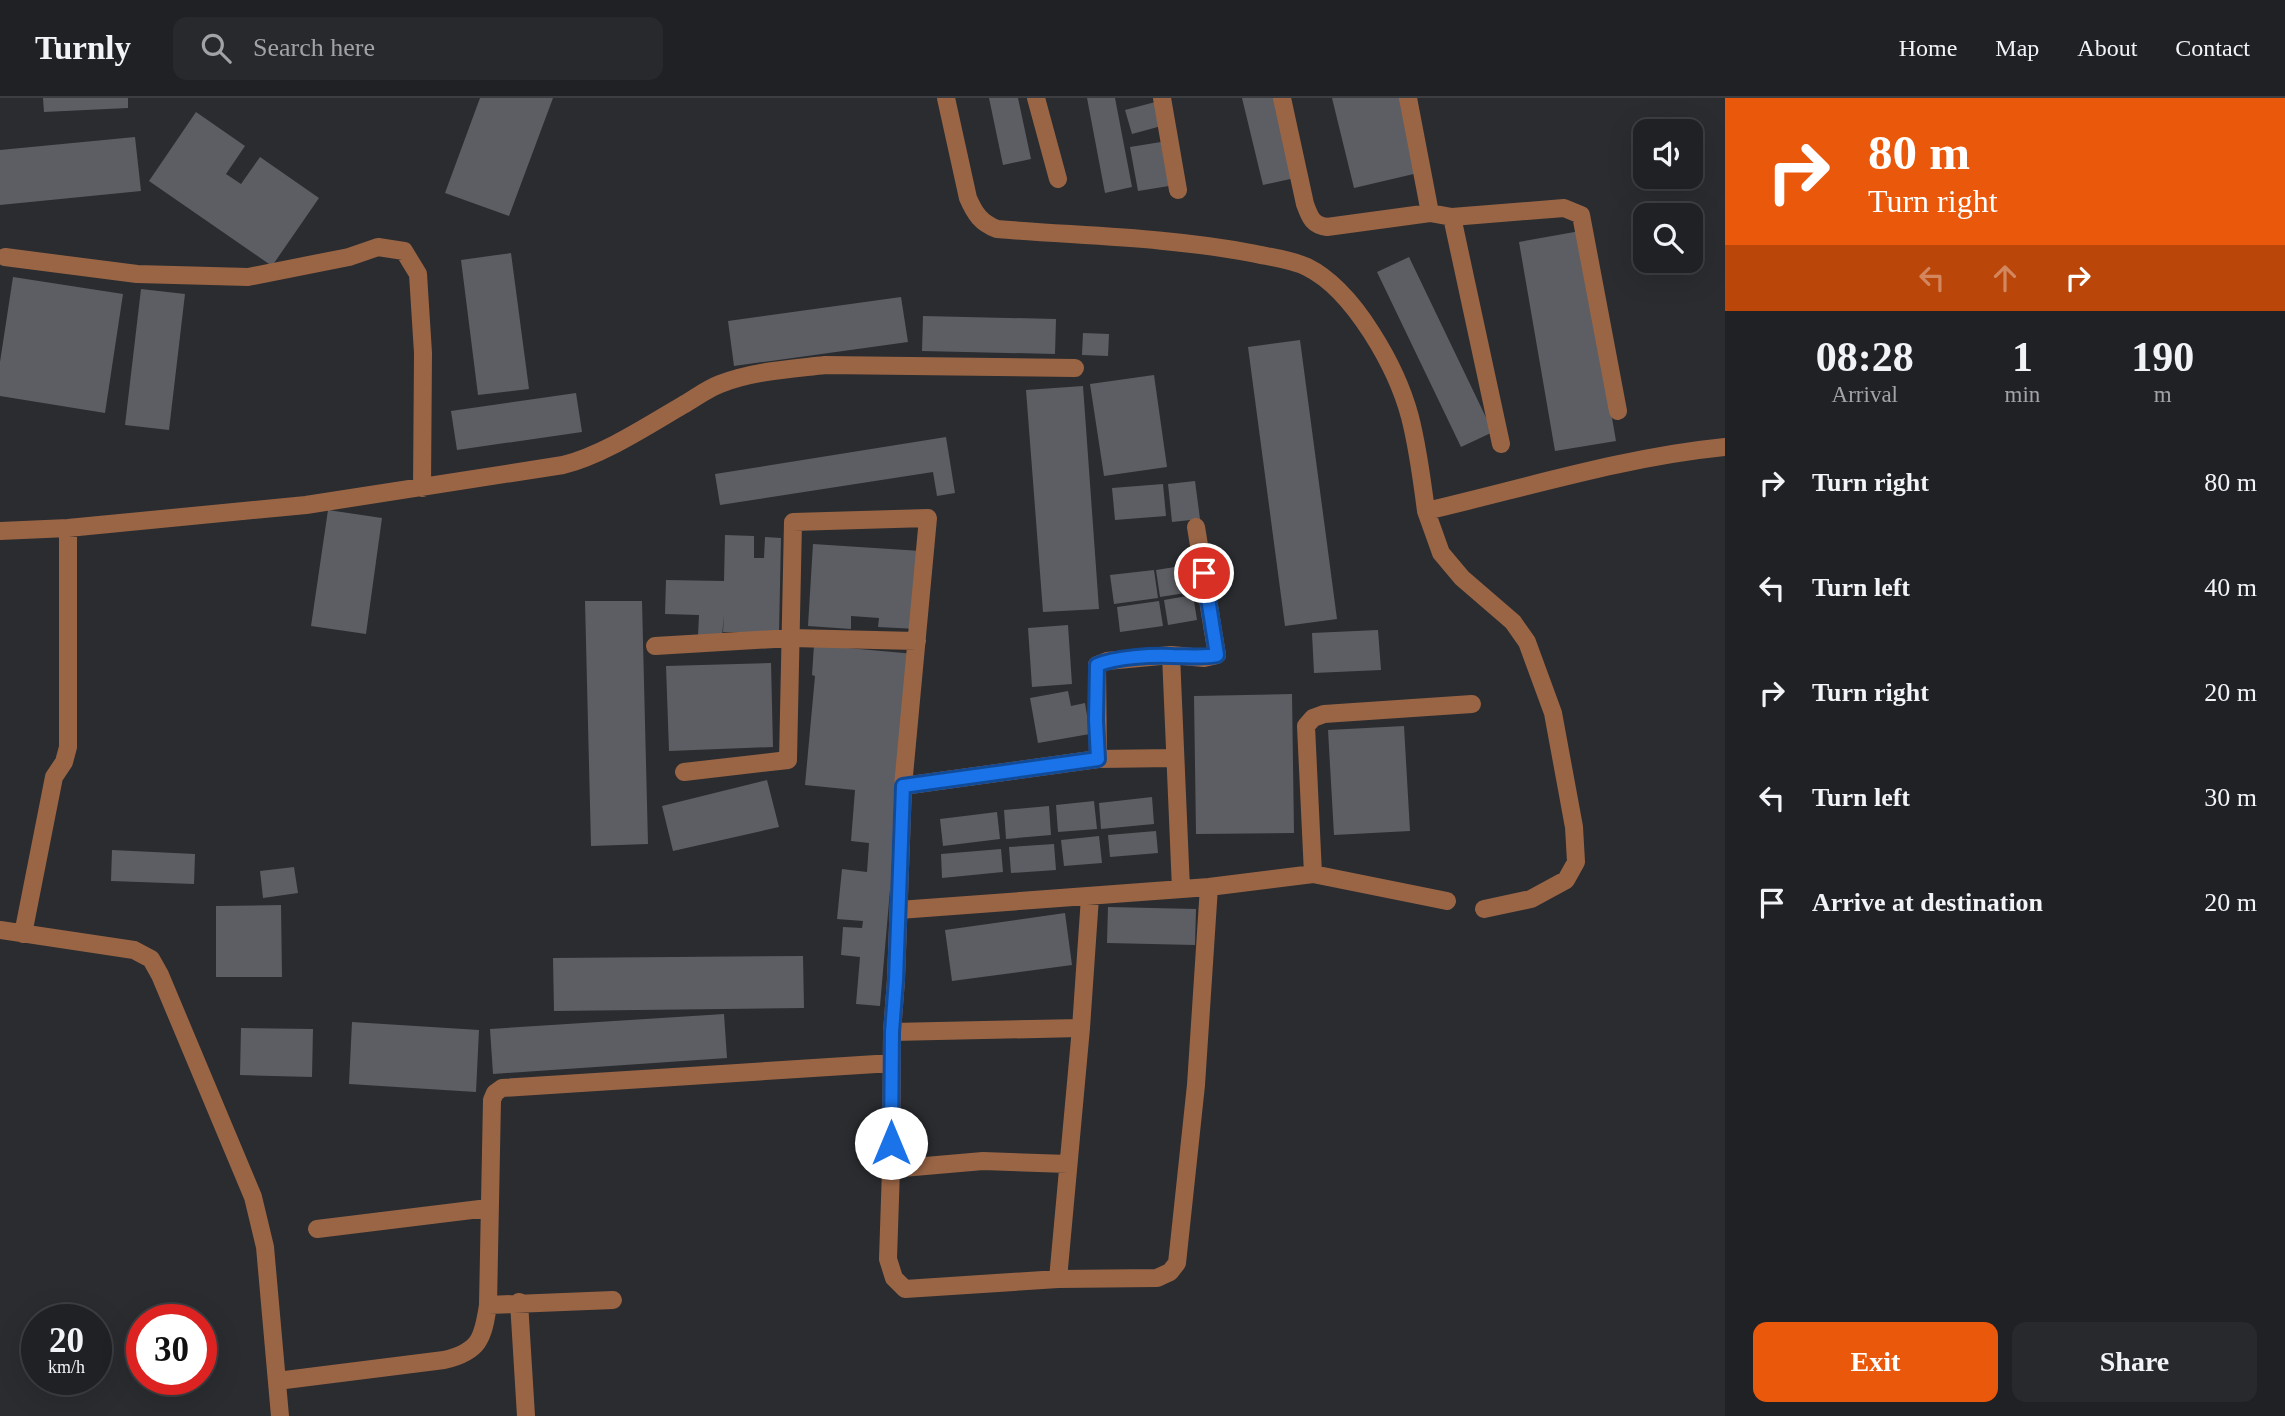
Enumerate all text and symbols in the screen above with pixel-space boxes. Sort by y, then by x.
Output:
search box [173,17,663,80]
icon: search [197,29,235,67]
text: Turnly [35,30,131,66]
text: Search here [253,33,375,62]
text: Home [1899,35,1957,61]
text: Map [1995,35,2039,61]
text: About [2077,35,2137,61]
text: Contact [2175,35,2250,61]
map controls [1633,119,1703,273]
button: sound [1633,119,1703,189]
text: 80 m [1868,125,1970,180]
icon: right [1753,126,1844,217]
text: Turn right [1868,183,1998,219]
button: search [1633,203,1703,273]
icon: left [1913,259,1951,297]
icon: ahead [1986,259,2024,297]
icon: right [2059,259,2097,297]
text: 08:28 [1816,334,1914,380]
text: 1 [2012,334,2033,380]
text: 190 [2131,334,2194,380]
text: Arrival [1832,382,1898,407]
text: min [2005,382,2040,407]
text: m [2154,382,2172,407]
icon: right [1753,464,1791,502]
text: Turn right [1812,468,1929,497]
text: 80 m [2204,468,2257,497]
pin [1174,543,1234,603]
icon: arrive [1185,554,1223,592]
icon: left [1753,569,1791,607]
text: Turn left [1812,573,1910,602]
text: 40 m [2204,573,2257,602]
icon: right [1753,674,1791,712]
text: Turn right [1812,678,1929,707]
text: 20 m [2204,678,2257,707]
icon: left [1753,779,1791,817]
text: Turn left [1812,783,1910,812]
text: 30 m [2204,783,2257,812]
icon: arrive [1753,884,1791,922]
text: Arrive at destination [1812,888,2043,917]
text: 20 m [2204,888,2257,917]
position arrow [854,1106,928,1180]
speed limit sign: 30 [126,1304,217,1395]
text: 20 [49,1321,84,1360]
button: Exit [1753,1322,1998,1402]
button: Share [2012,1322,2257,1402]
text: km/h [48,1357,85,1377]

